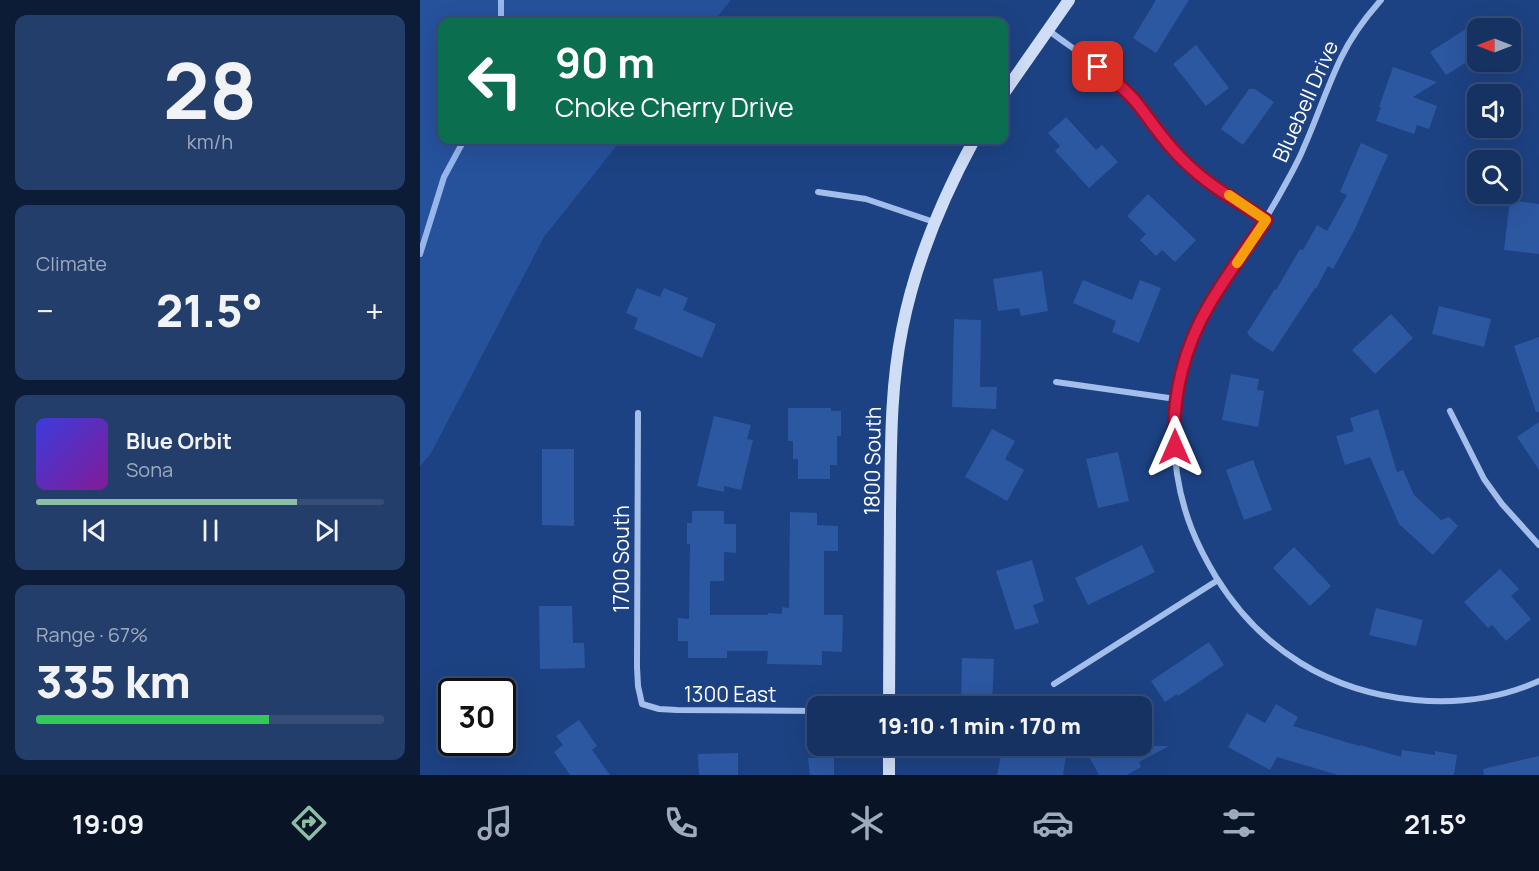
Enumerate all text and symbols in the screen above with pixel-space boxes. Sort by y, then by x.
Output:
north arrow [1467,18,1521,72]
map controls [1467,18,1521,204]
text: 90 m [555,33,655,91]
text: 28 [163,36,257,142]
street label: Bluebell Drive [1266,36,1344,166]
pin [1072,41,1123,92]
icon: left [456,42,534,120]
icon: arrive [1081,50,1114,83]
button: sound [1467,84,1521,138]
text: Choke Cherry Drive [555,88,794,125]
text: km/h [187,128,233,155]
button: search [1467,150,1521,204]
text: Climate [36,250,107,277]
text: 21.5° [156,279,263,341]
text: − [36,288,54,333]
text: + [365,288,384,333]
street label: 1800 South [857,406,887,516]
position arrow [1143,415,1207,479]
text: Blue Orbit [126,426,232,456]
text: Sona [126,456,173,483]
street label: 1700 South [607,505,635,613]
icon: previous [78,514,111,547]
icon: pause [194,514,227,547]
icon: next [310,514,343,547]
text: Range · 67% [36,621,148,648]
text: 335 km [36,650,191,712]
speed limit sign: 30 [438,678,516,756]
street label: 1300 East [684,680,776,708]
text: 19:10 · 1 min · 170 m [878,711,1081,741]
icon: directions [288,802,330,844]
icon: music [474,802,516,844]
icon: phone [660,802,702,844]
icon: climate [846,802,888,844]
icon: car [1032,802,1074,844]
icon: filters [1218,802,1260,844]
text: 19:09 [72,805,144,842]
text: 21.5° [1404,805,1467,842]

